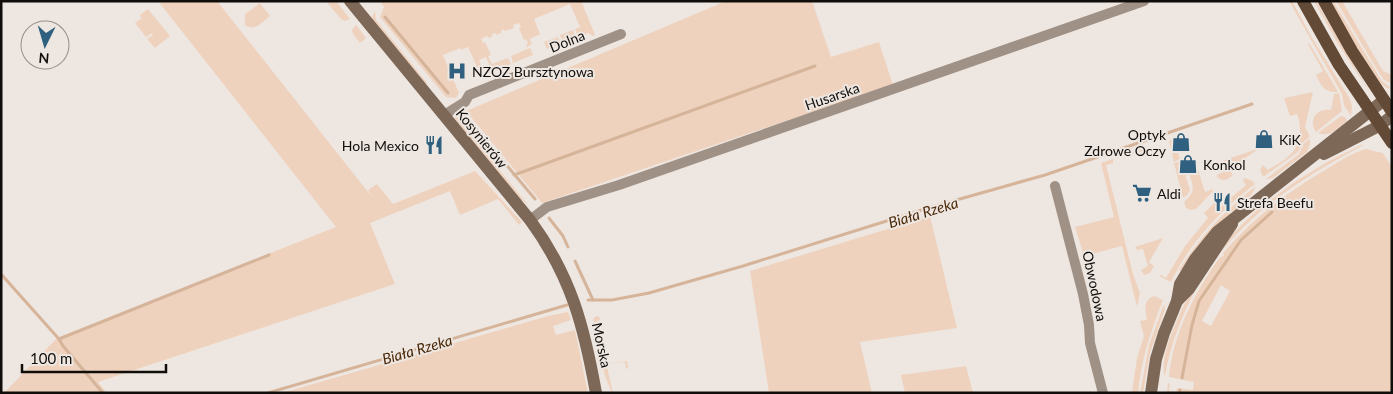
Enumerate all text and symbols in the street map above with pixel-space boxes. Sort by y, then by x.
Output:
north arrow [20,20,70,70]
street label: Dolna [547,26,587,56]
text: N [38,50,50,67]
hospital icon: NZOZ Bursztynowa [446,60,468,82]
place label: NZOZ Bursztynowa [472,63,594,80]
street label: Husarska [802,79,862,113]
street label: Kosynierów [453,105,511,171]
place label: Optyk Zdrowe Oczy [1084,126,1167,159]
shop icon: KiK [1253,128,1275,150]
shop icon: Optyk Zdrowe Oczy [1170,131,1192,153]
place label: KiK [1279,131,1302,148]
restaurant icon: Hola Mexico [423,134,445,156]
place label: Hola Mexico [342,137,419,154]
shop icon: Konkol [1177,153,1199,175]
place label: Konkol [1203,156,1245,173]
supermarket icon: Aldi [1131,182,1153,204]
place label: Aldi [1157,185,1181,202]
restaurant icon: Strefa Beefu [1211,191,1233,213]
water label: Biała Rzeka [886,193,960,231]
place label: Strefa Beefu [1237,194,1313,211]
street label: Obwodowa [1079,249,1111,323]
street label: Morska [589,321,615,369]
water label: Biała Rzeka [380,330,454,368]
scale bar [22,342,166,374]
text: 100 m [30,349,72,367]

